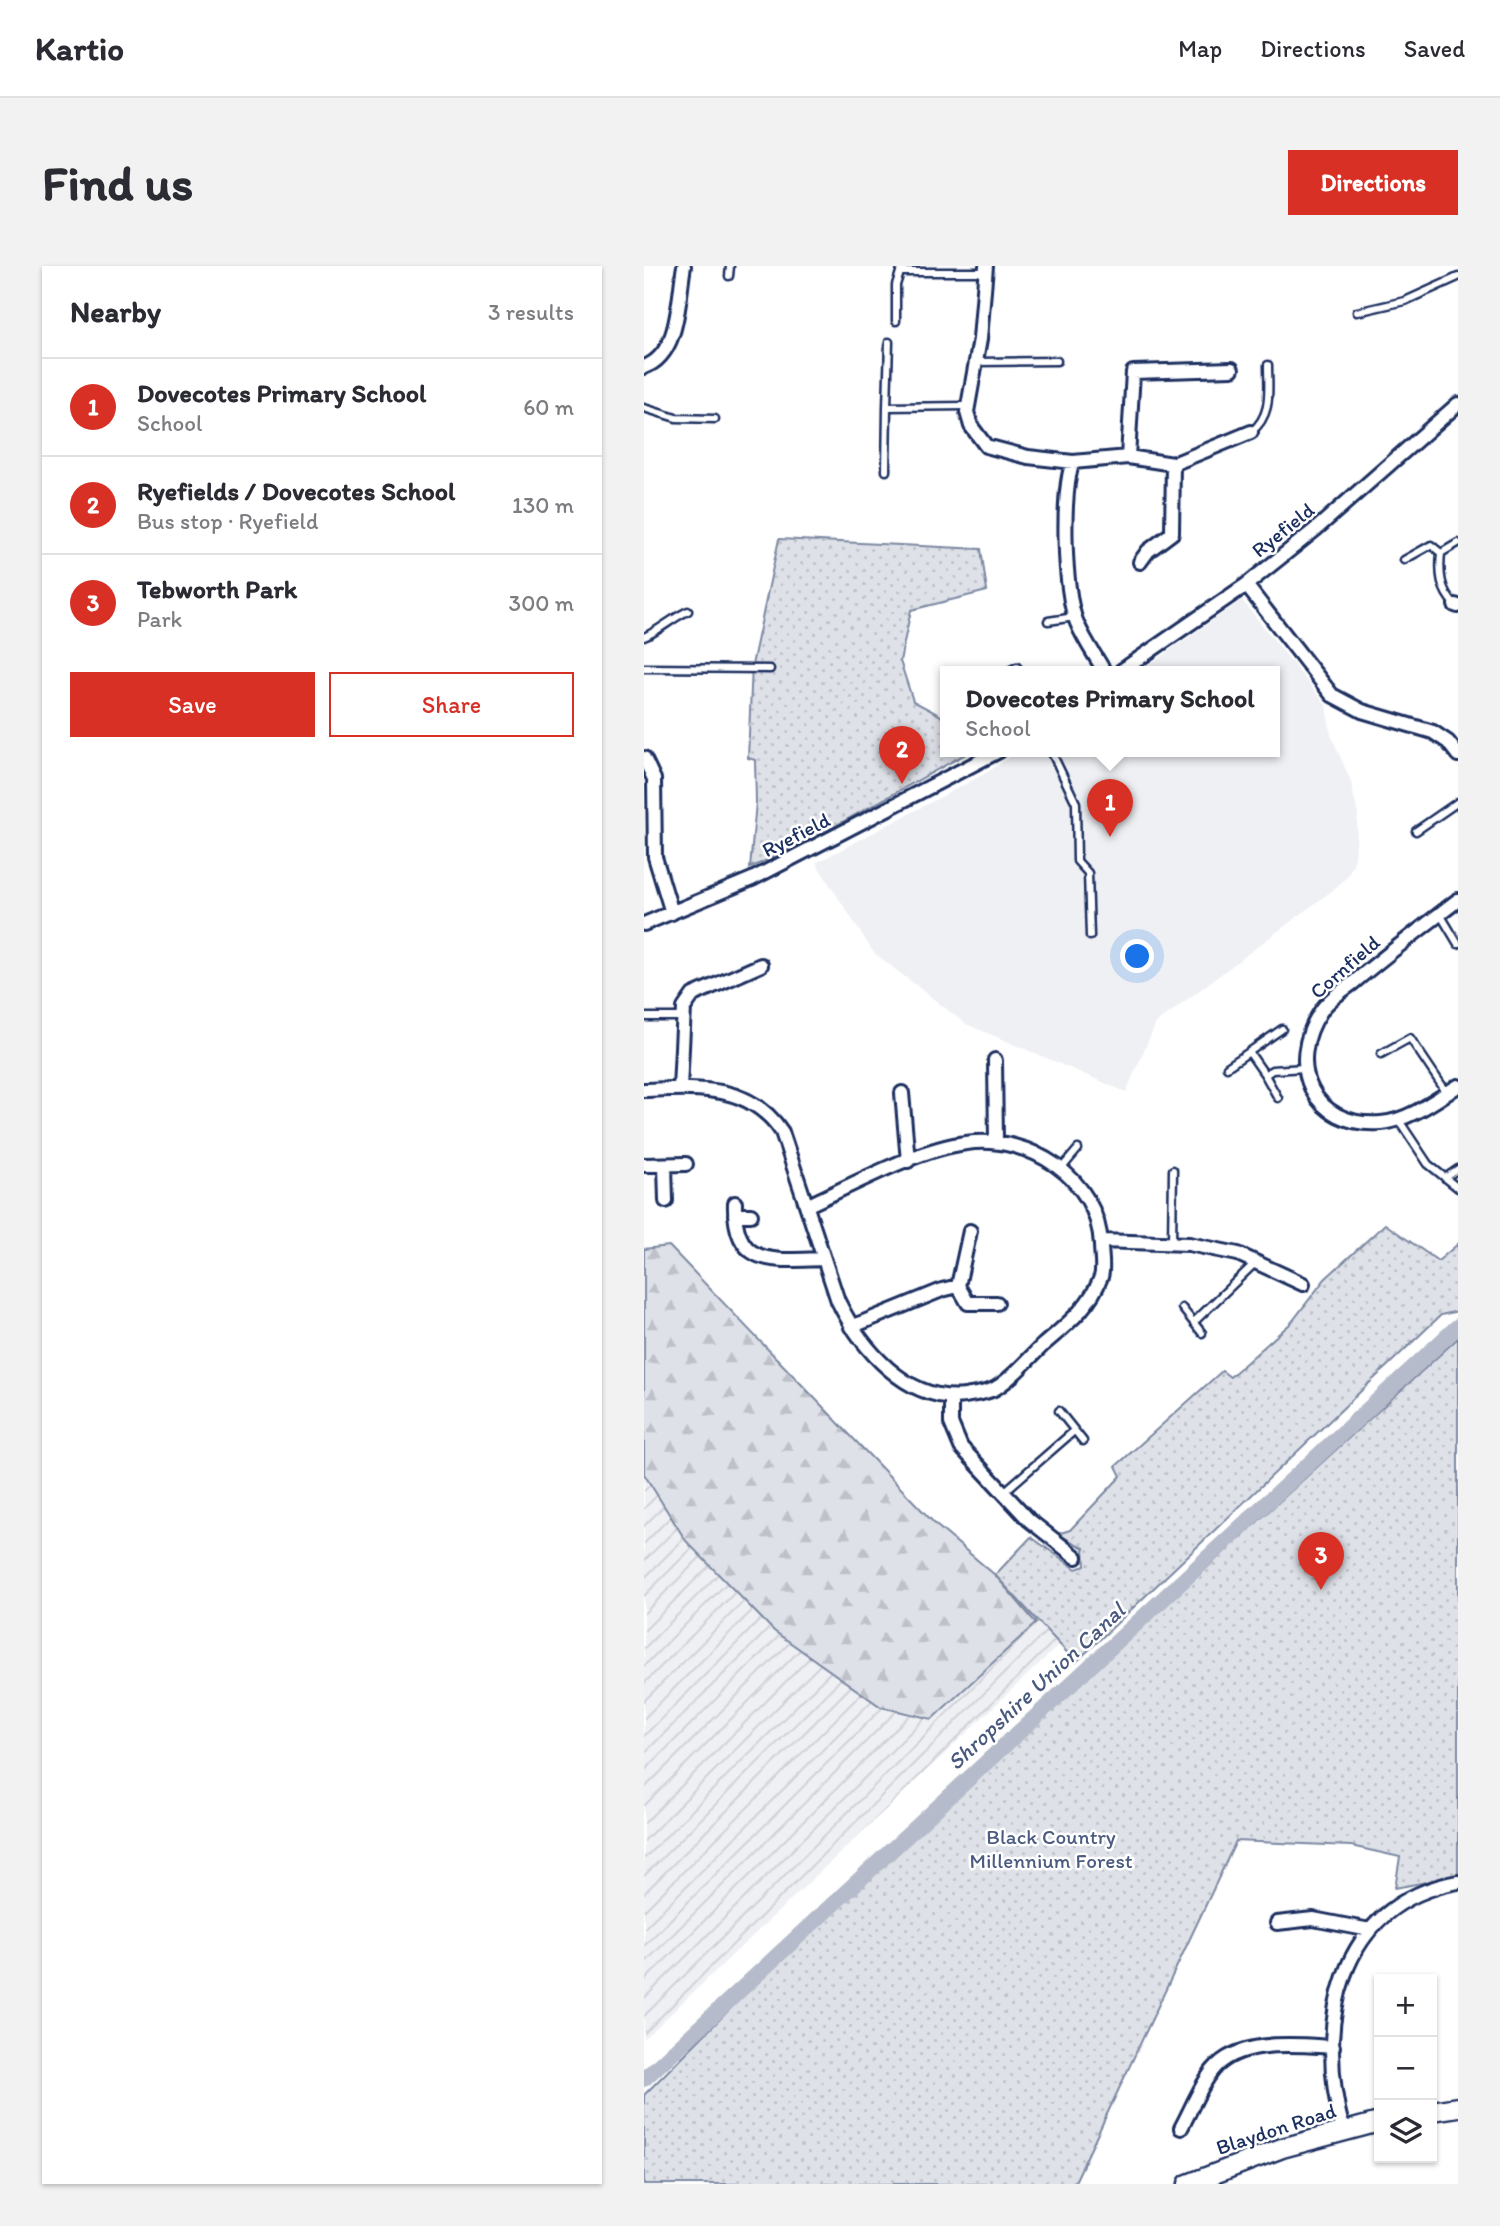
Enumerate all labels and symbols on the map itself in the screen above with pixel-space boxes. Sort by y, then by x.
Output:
street label: Ryefield [1246,497,1319,562]
pin: 2 [879,726,925,784]
pin: 1 [1087,779,1133,837]
street label: Ryefield [758,807,834,862]
street label: Cornfield [1305,929,1385,1004]
your location [1120,939,1154,973]
pin: 3 [1298,1532,1344,1590]
water label: Shropshire Union Canal [941,1595,1132,1776]
park label: Black Country Millennium Forest [969,1824,1133,1873]
street label: Blaydon Road [1213,2097,1339,2160]

